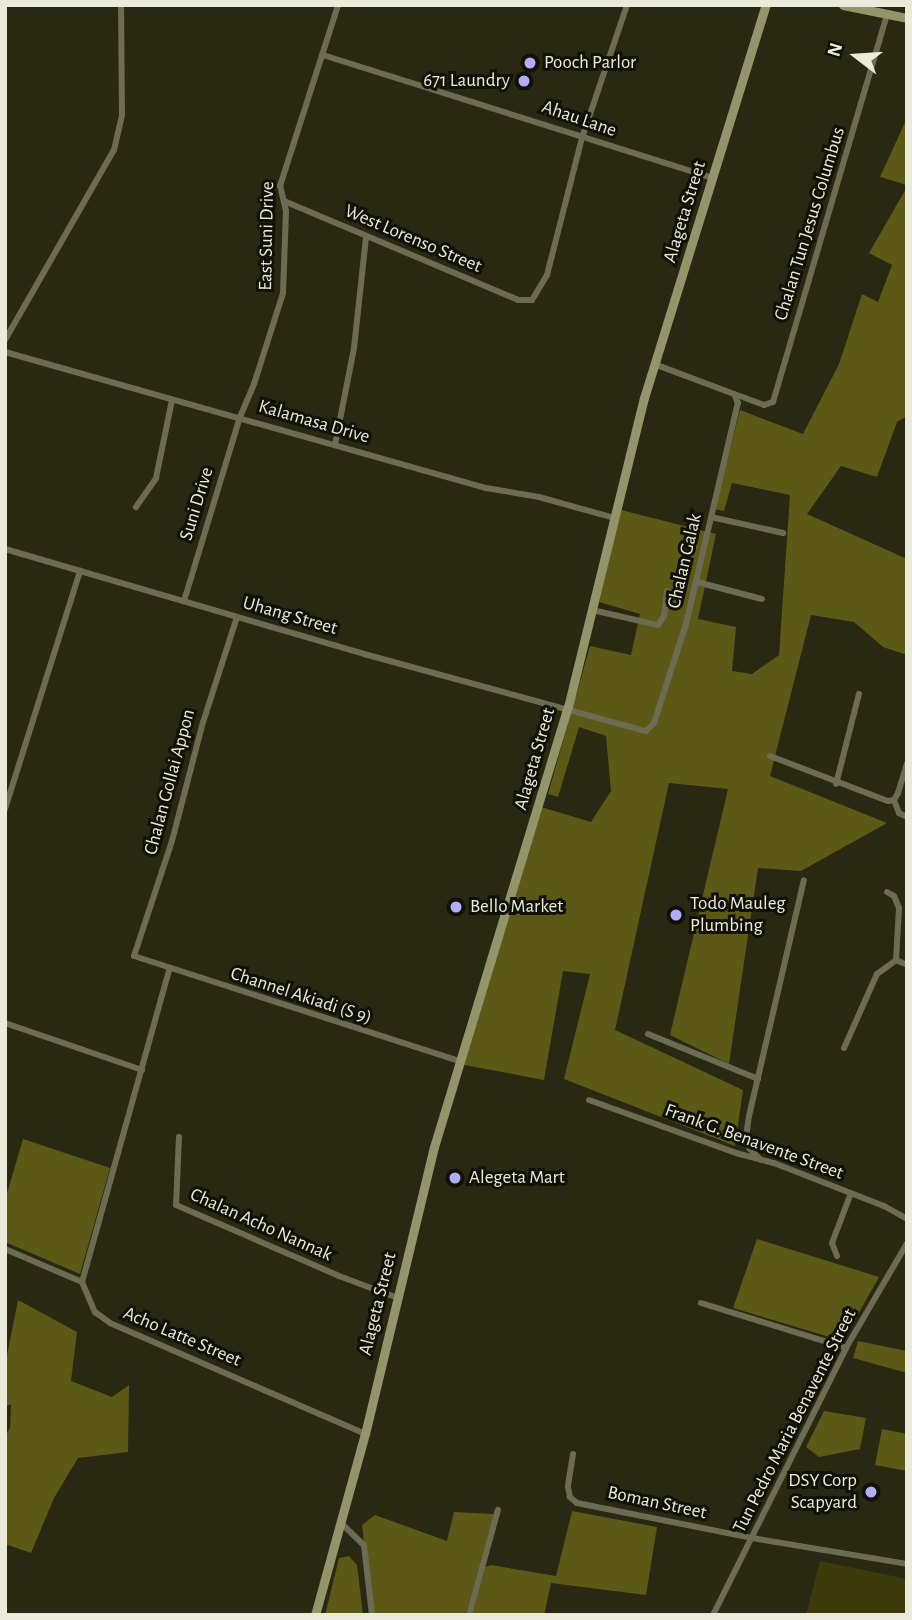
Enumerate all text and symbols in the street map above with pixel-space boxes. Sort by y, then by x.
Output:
north arrow [821,21,891,91]
text: N [824,41,846,59]
place label: Pooch Parlor [544,52,636,74]
marker: Pooch Parlor [522,55,538,71]
place label: 671 Laundry [423,70,510,92]
marker: 671 Laundry [516,73,532,89]
street label: Ahau Lane [539,96,619,142]
street label: Chalan Tun Jesus Columbus [770,125,850,323]
street label: Alageta Street [659,158,711,266]
street label: East Suni Drive [255,181,279,291]
street label: West Lorenso Street [341,200,485,278]
street label: Kalamasa Drive [256,395,372,449]
street label: Suni Drive [175,465,219,543]
street label: Chalan Galak [663,511,707,611]
street label: Uhang Street [240,592,340,640]
street label: Alageta Street [510,705,560,813]
street label: Chalan Gollai Appon [140,707,200,857]
place label: Todo Mauleg Plumbing [690,893,785,937]
place label: Bello Market [470,896,563,918]
marker: Bello Market [448,899,464,915]
marker: Todo Mauleg Plumbing [668,907,684,923]
street label: Channel Akiadi (S 9) [227,962,375,1030]
street label: Frank G. Benavente Street [662,1099,846,1185]
place label: Alegeta Mart [469,1167,565,1189]
marker: Alegeta Mart [447,1170,463,1186]
street label: Chalan Acho Nannak [186,1183,336,1267]
street label: Alageta Street [354,1250,402,1358]
street label: Acho Latte Street [120,1302,244,1372]
street label: Tun Pedro Maria Benavente Street [728,1305,862,1537]
place label: DSY Corp Scapyard [788,1470,857,1514]
street label: Boman Street [605,1481,709,1525]
marker: DSY Corp Scapyard [863,1484,879,1500]

